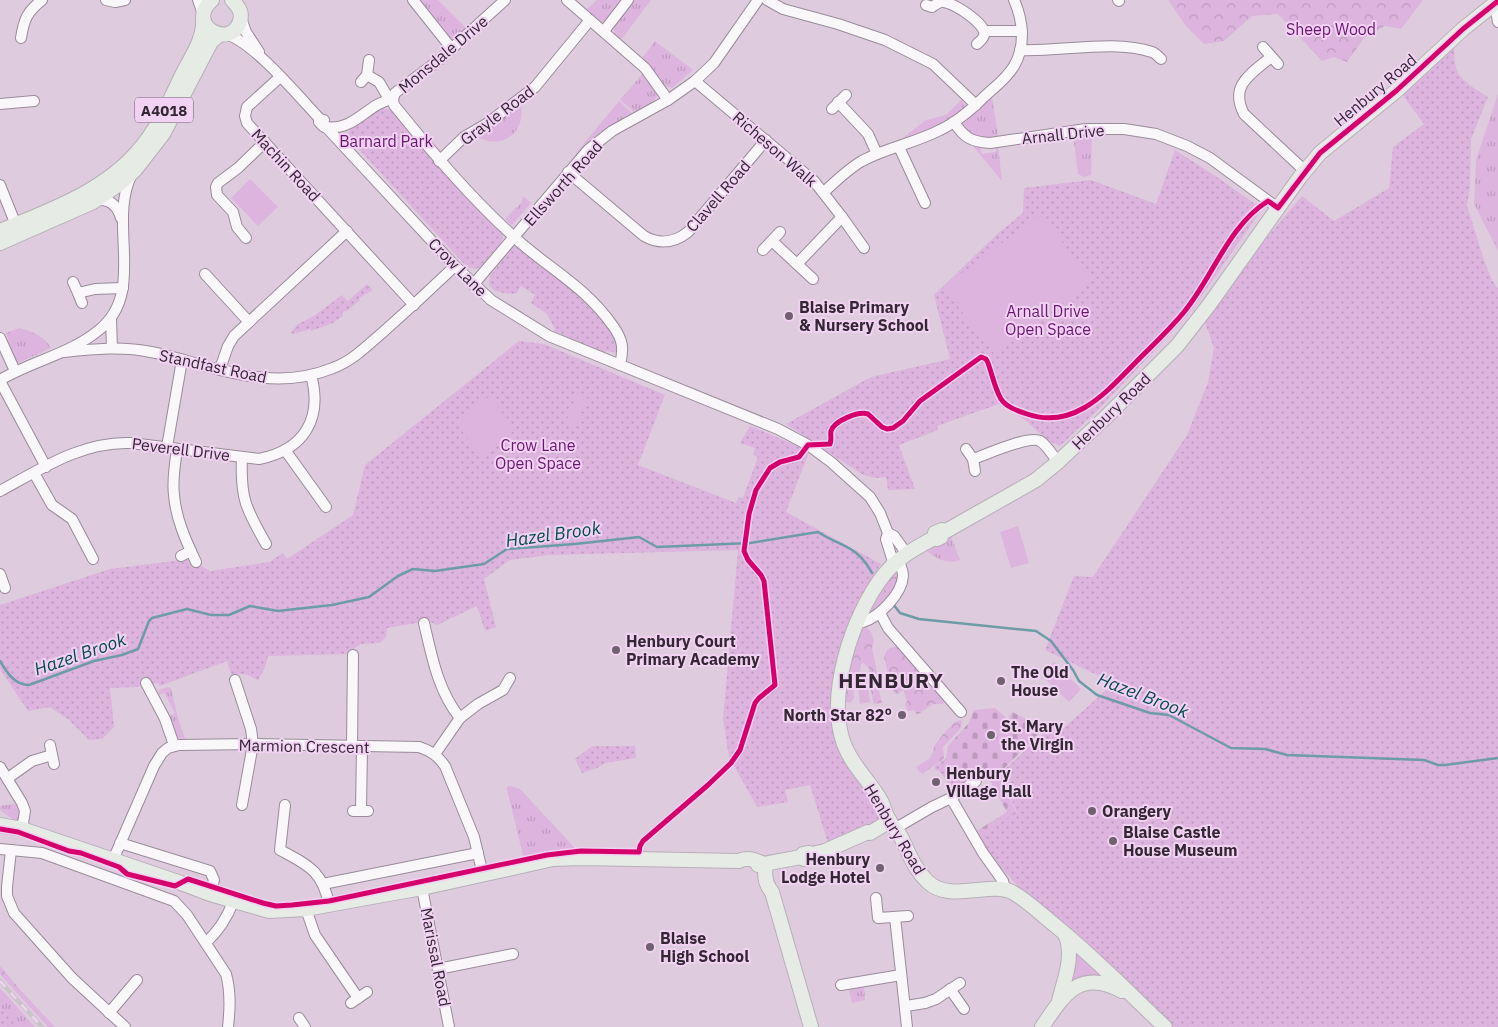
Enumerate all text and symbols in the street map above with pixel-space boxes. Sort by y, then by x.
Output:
street label: Monsdale Drive [394,11,492,97]
park label: Sheep Wood [1286,19,1376,39]
street label: Henbury Road [1329,50,1421,130]
street label: Grayle Road [456,81,538,149]
road number: A4018 [135,98,193,122]
street label: Richeson Walk [729,107,822,191]
street label: Arnall Drive [1021,120,1106,148]
street label: Machin Road [247,124,325,206]
park label: Barnard Park [339,131,433,151]
street label: Ellsworth Road [519,136,607,230]
street label: Clavell Road [681,156,755,236]
street label: Crow Lane [424,233,492,301]
place label: Blaise Primary & Nursery School [799,297,929,335]
park label: Arnall Drive Open Space [1005,301,1091,339]
marker: Blaise Primary & Nursery School [783,310,795,322]
street label: Standfast Road [157,345,269,387]
street label: Henbury Road [1067,368,1155,454]
street label: Peverell Drive [131,433,231,465]
park label: Crow Lane Open Space [495,435,581,473]
water label: Hazel Brook [504,516,603,552]
water label: Hazel Brook [31,627,130,680]
place label: Henbury Court Primary Academy [626,631,760,669]
marker: Henbury Court Primary Academy [610,644,622,656]
place label: The Old House [1011,662,1069,700]
district label: HENBURY [838,666,944,694]
water label: Hazel Brook [1094,667,1192,723]
marker: The Old House [995,675,1007,687]
place label: North Star 82° [783,705,892,725]
marker: North Star 82° [896,709,908,721]
place label: St. Mary the Virgin [1001,716,1074,754]
marker: St. Mary the Virgin [985,729,997,741]
street label: Marmion Crescent [238,735,370,757]
place label: Henbury Village Hall [946,763,1032,801]
marker: Henbury Village Hall [930,776,942,788]
street label: Henbury Road [860,780,930,878]
place label: Orangery [1102,801,1172,821]
marker: Orangery [1086,805,1098,817]
place label: Blaise Castle House Museum [1123,822,1238,860]
marker: Blaise Castle House Museum [1107,835,1119,847]
place label: Henbury Lodge Hotel [781,849,870,887]
marker: Henbury Lodge Hotel [874,862,886,874]
street label: Marissal Road [417,906,455,1008]
place label: Blaise High School [660,928,749,966]
marker: Blaise High School [644,941,656,953]

